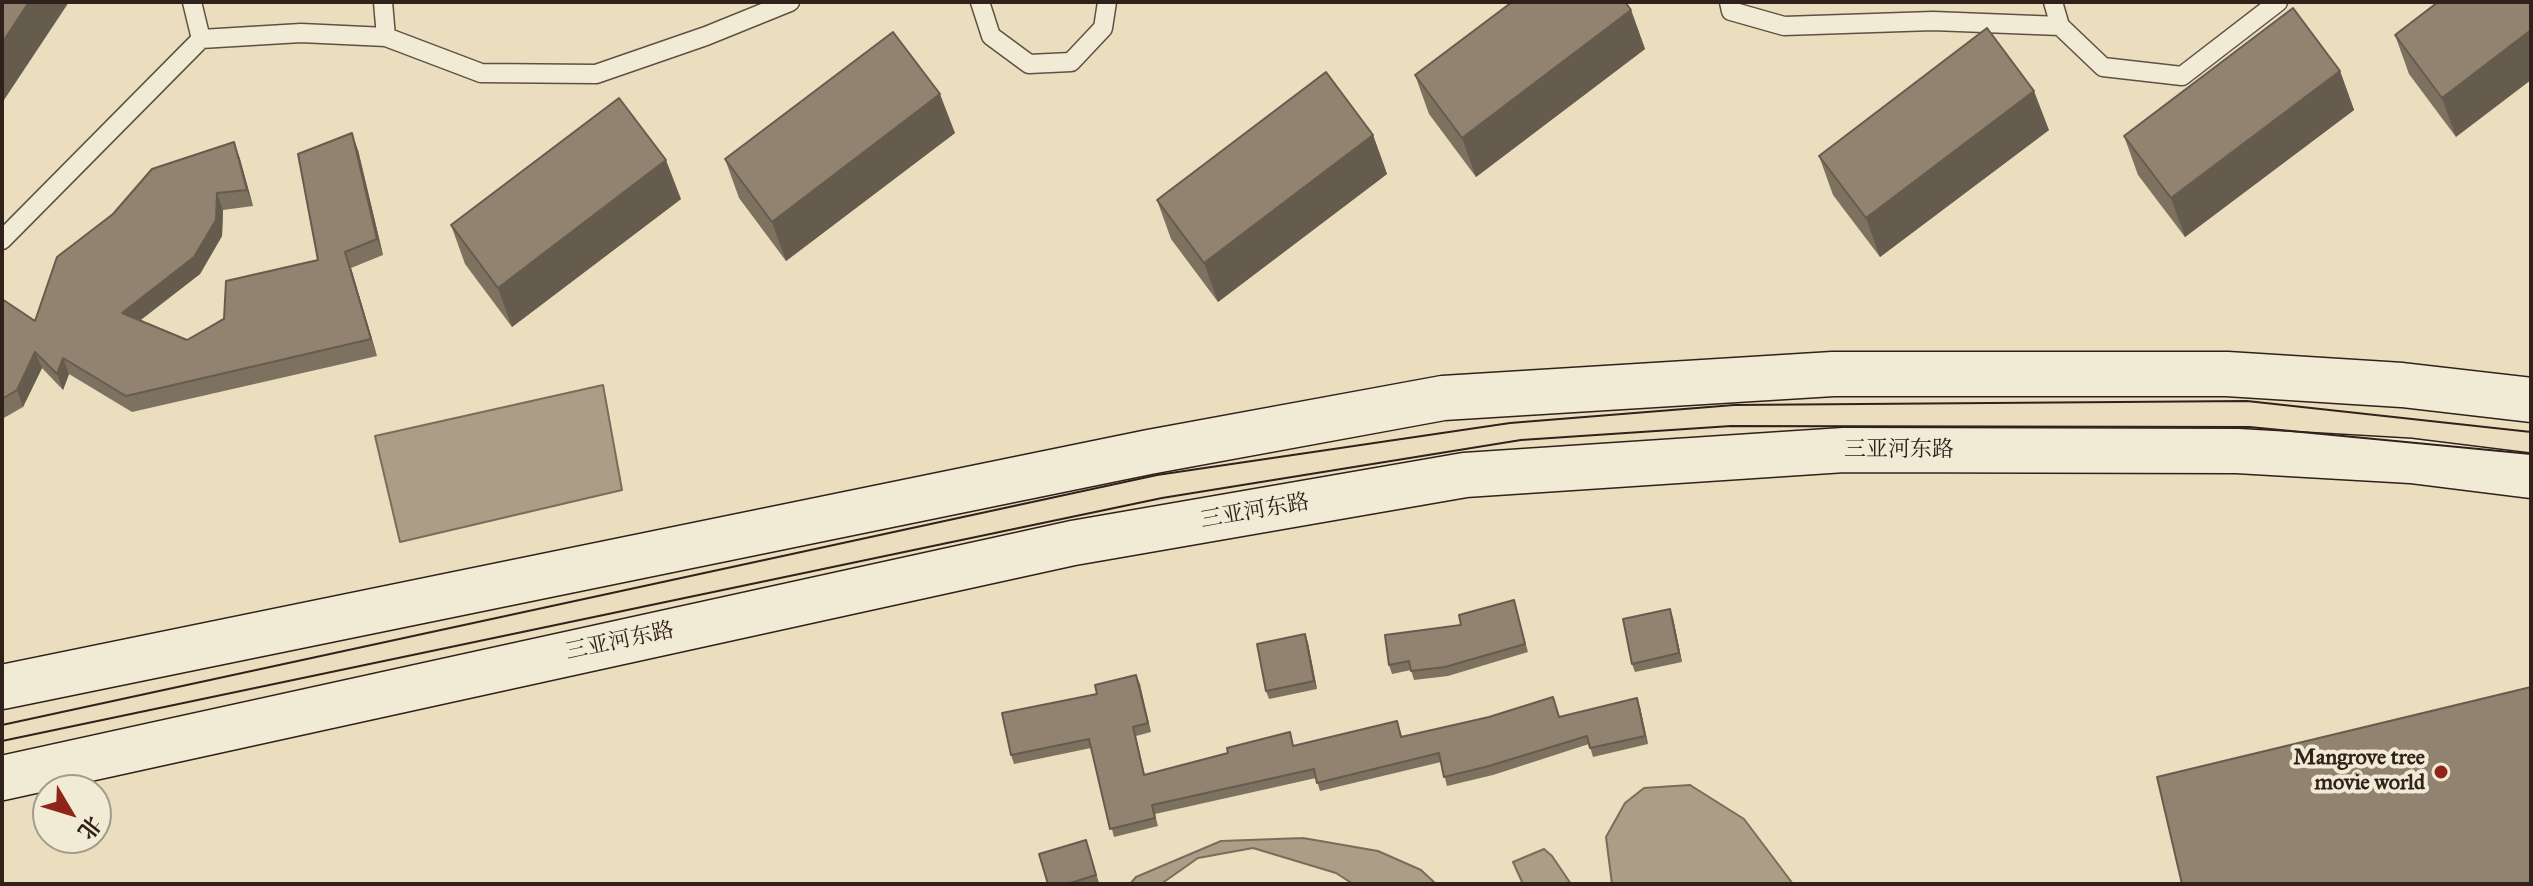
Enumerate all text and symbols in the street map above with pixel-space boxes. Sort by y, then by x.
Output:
street label: 三亚河东路 [1844,438,1954,464]
street label: 三亚河东路 [1199,489,1311,535]
street label: 三亚河东路 [563,618,677,666]
place label: Mangrove tree movie world [2293,746,2425,798]
marker: Mangrove tree movie world [2432,763,2450,781]
north arrow [32,774,112,854]
text: 北 [72,811,107,845]

